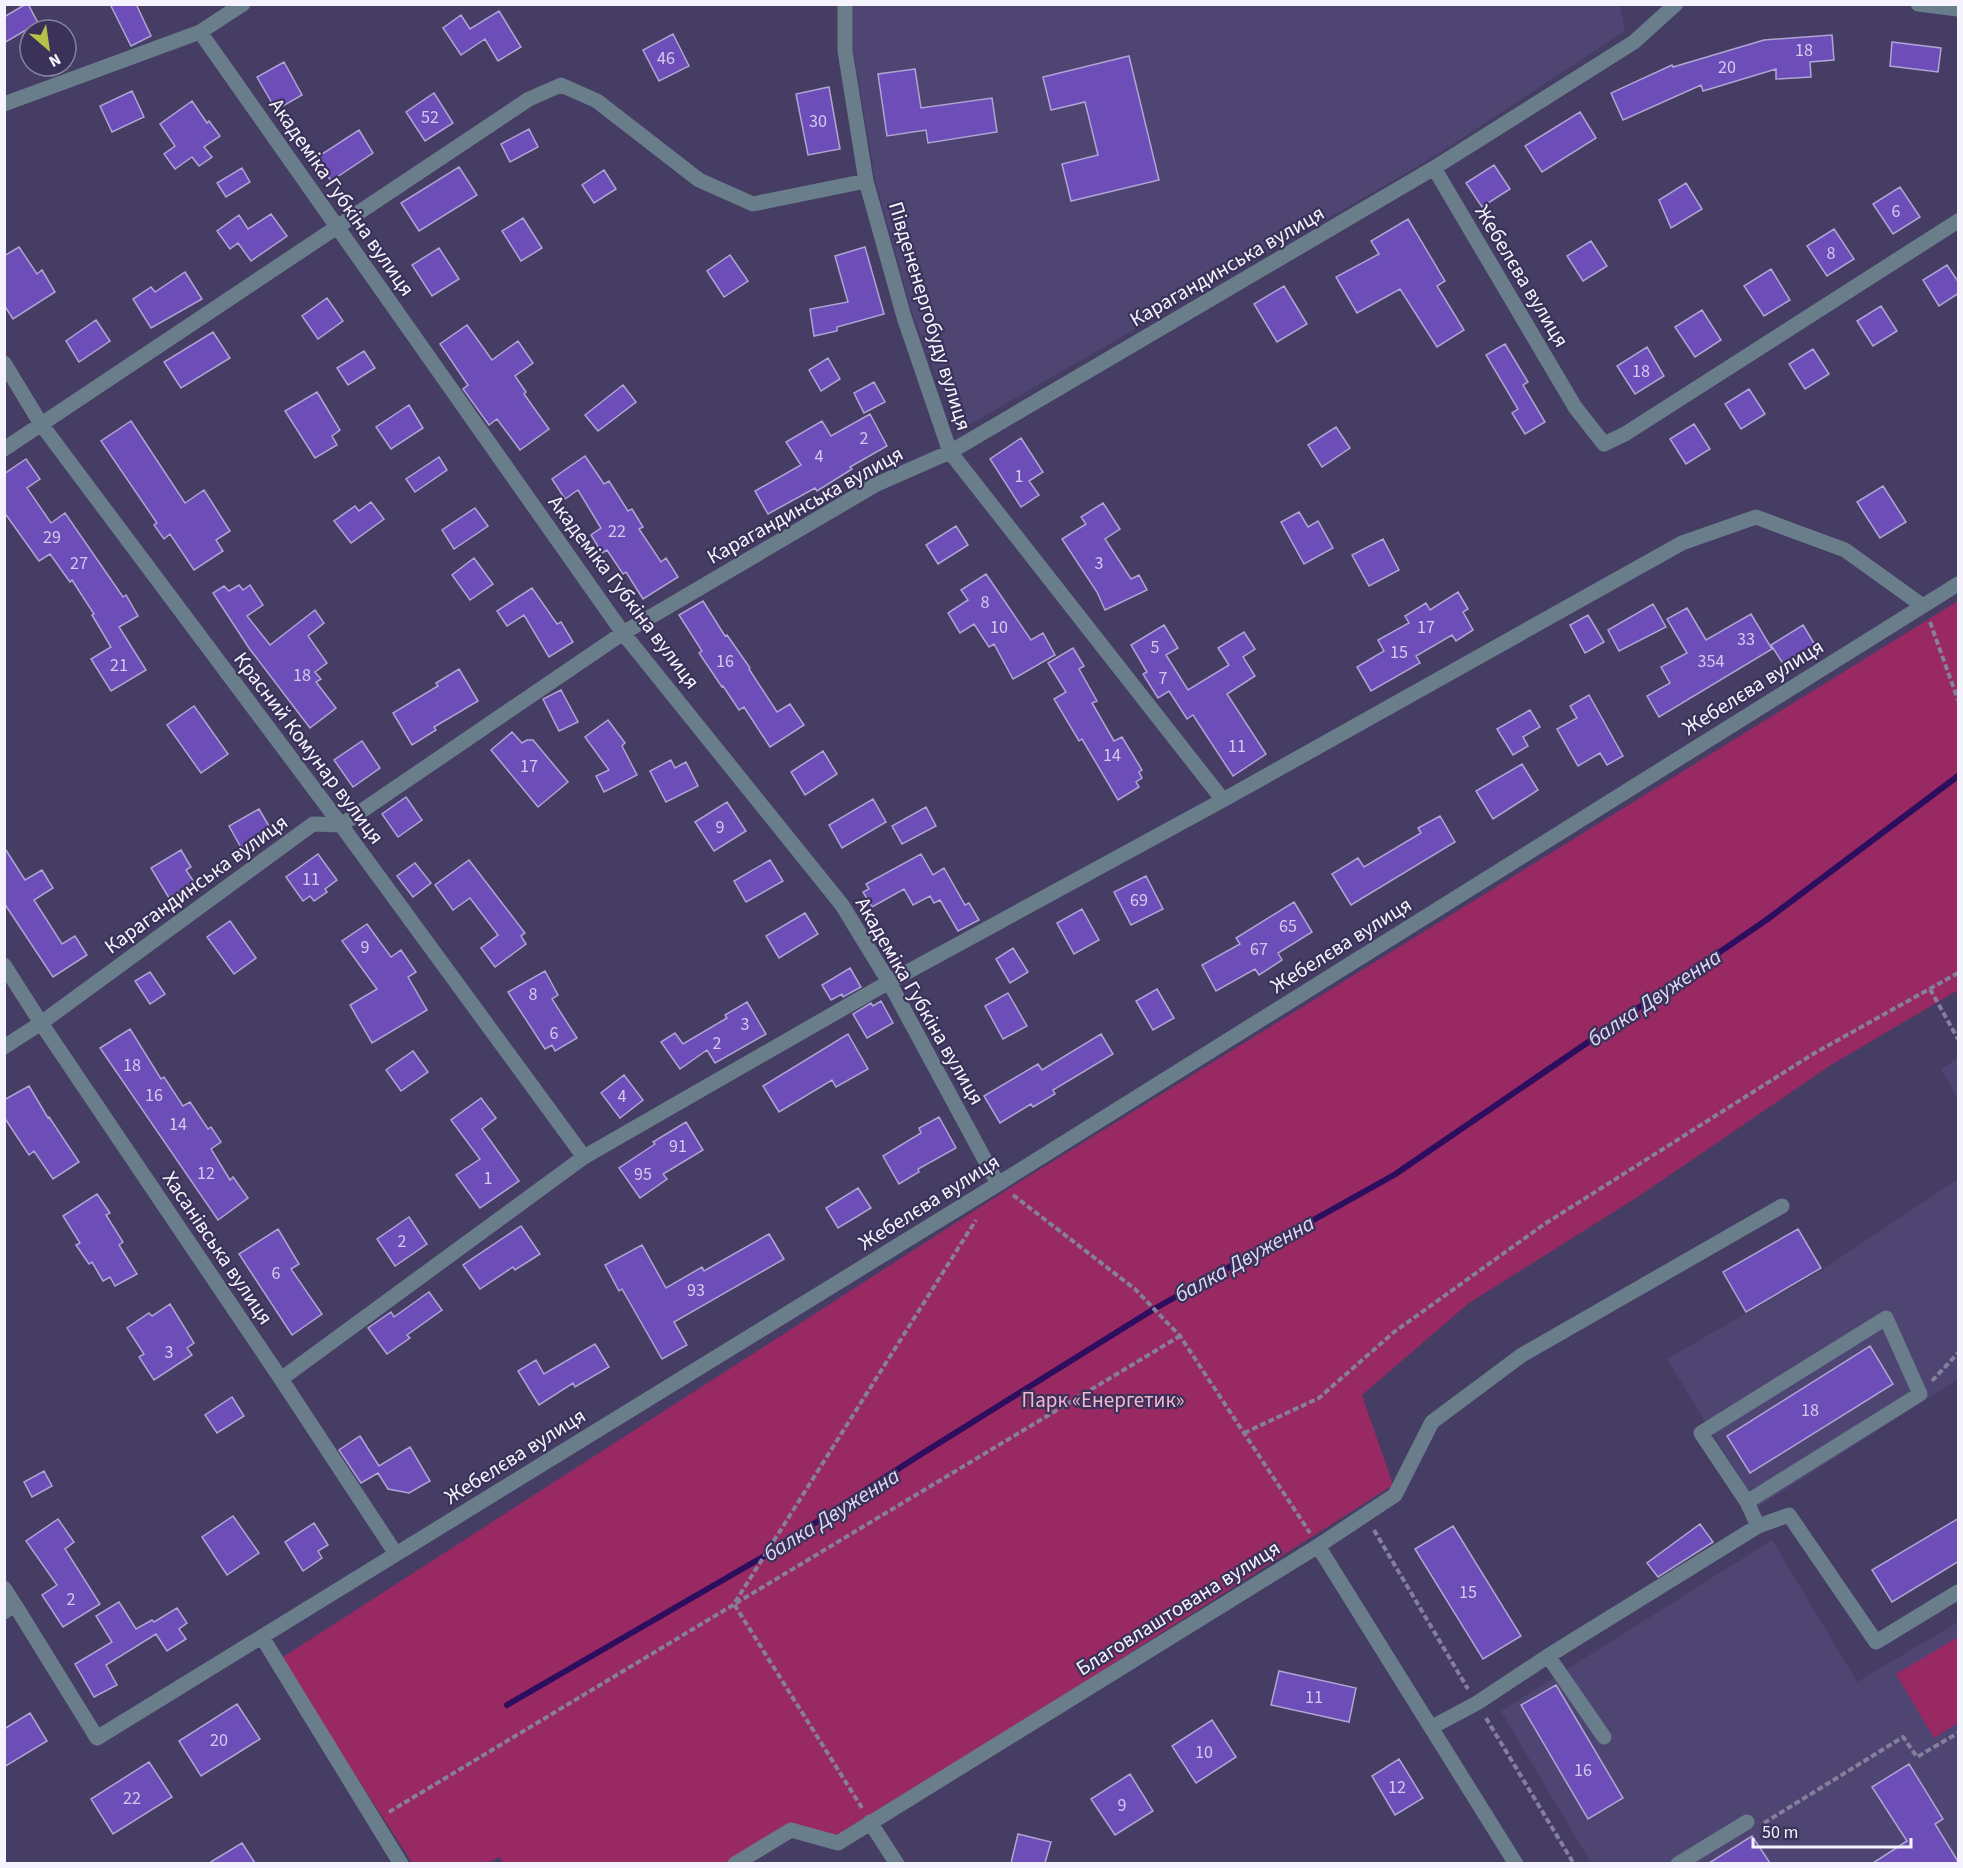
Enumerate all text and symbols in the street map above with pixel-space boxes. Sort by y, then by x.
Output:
north arrow [18,18,78,78]
house number: 18 [1795,38,1813,63]
house number: 46 [657,46,675,71]
text: N [45,48,65,72]
house number: 20 [1718,55,1736,80]
street label: Академіка Губкіна вулиця [262,92,422,302]
house number: 52 [421,105,439,130]
house number: 30 [809,109,827,134]
street label: Південенергобуду вулиця [881,198,979,434]
street label: Карагандинська вулиця [1124,198,1330,334]
street label: Жебелєва вулиця [1468,199,1576,353]
house number: 6 [1892,199,1901,224]
house number: 8 [1827,241,1836,266]
house number: 18 [1632,359,1650,384]
house number: 2 [860,426,869,451]
street label: Карагандинська вулиця [701,438,909,572]
house number: 4 [815,444,824,469]
house number: 1 [1015,464,1023,489]
street label: Академіка Губкіна вулиця [541,489,707,695]
house number: 22 [608,519,626,544]
house number: 29 [43,525,61,550]
house number: 27 [70,551,88,576]
house number: 3 [1095,551,1104,576]
house number: 8 [981,590,990,615]
house number: 10 [990,615,1008,640]
house number: 17 [1417,615,1435,640]
house number: 33 [1737,627,1755,652]
street label: Жебелєва вулиця [1677,631,1829,743]
house number: 5 [1151,635,1160,660]
house number: 15 [1390,640,1408,665]
street label: Красний Комунар вулиця [227,646,391,850]
house number: 16 [716,649,734,674]
house number: 354 [1698,649,1724,674]
house number: 21 [110,653,128,678]
house number: 18 [293,663,311,688]
house number: 7 [1159,666,1168,691]
house number: 11 [1228,734,1246,759]
house number: 14 [1103,743,1121,768]
house number: 17 [520,754,538,779]
street label: Карагандинська вулиця [98,807,294,961]
house number: 9 [716,815,725,840]
house number: 11 [302,867,320,892]
house number: 69 [1130,888,1148,913]
street label: Жебелєва вулиця [1265,889,1417,1001]
street label: Академіка Губкіна вулиця [848,891,992,1111]
house number: 65 [1279,914,1297,939]
house number: 9 [361,935,370,960]
house number: 67 [1250,937,1268,962]
water label: балка Двуженна [1581,941,1728,1055]
house number: 8 [529,982,538,1007]
house number: 3 [741,1012,750,1037]
house number: 6 [550,1021,559,1046]
house number: 2 [713,1031,722,1056]
house number: 18 [123,1053,141,1078]
house number: 16 [145,1083,163,1108]
house number: 4 [618,1084,627,1109]
house number: 14 [169,1112,187,1137]
house number: 91 [669,1134,687,1159]
street label: Жебелєва вулиця [853,1146,1005,1258]
house number: 12 [197,1161,215,1186]
house number: 95 [634,1162,652,1187]
street label: Хасанівська вулиця [155,1165,281,1331]
house number: 1 [484,1166,492,1191]
water label: балка Двуженна [1169,1207,1321,1311]
house number: 2 [398,1229,407,1254]
house number: 6 [272,1261,281,1286]
house number: 93 [687,1278,705,1303]
house number: 3 [165,1340,174,1365]
park label: Парк «Енергетик» [1022,1385,1184,1415]
house number: 18 [1801,1398,1819,1423]
street label: Жебелєва вулиця [439,1400,591,1512]
water label: балка Двуженна [757,1460,906,1570]
street label: Благовлаштована вулиця [1070,1533,1286,1683]
house number: 15 [1459,1580,1477,1605]
house number: 2 [67,1587,76,1612]
house number: 11 [1305,1685,1323,1710]
house number: 20 [210,1728,228,1753]
house number: 10 [1195,1740,1213,1765]
house number: 16 [1574,1758,1592,1783]
house number: 12 [1388,1775,1406,1800]
house number: 22 [123,1786,141,1811]
house number: 9 [1118,1793,1127,1818]
scale bar [1753,1811,1910,1849]
text: 50 m [1762,1820,1798,1845]

